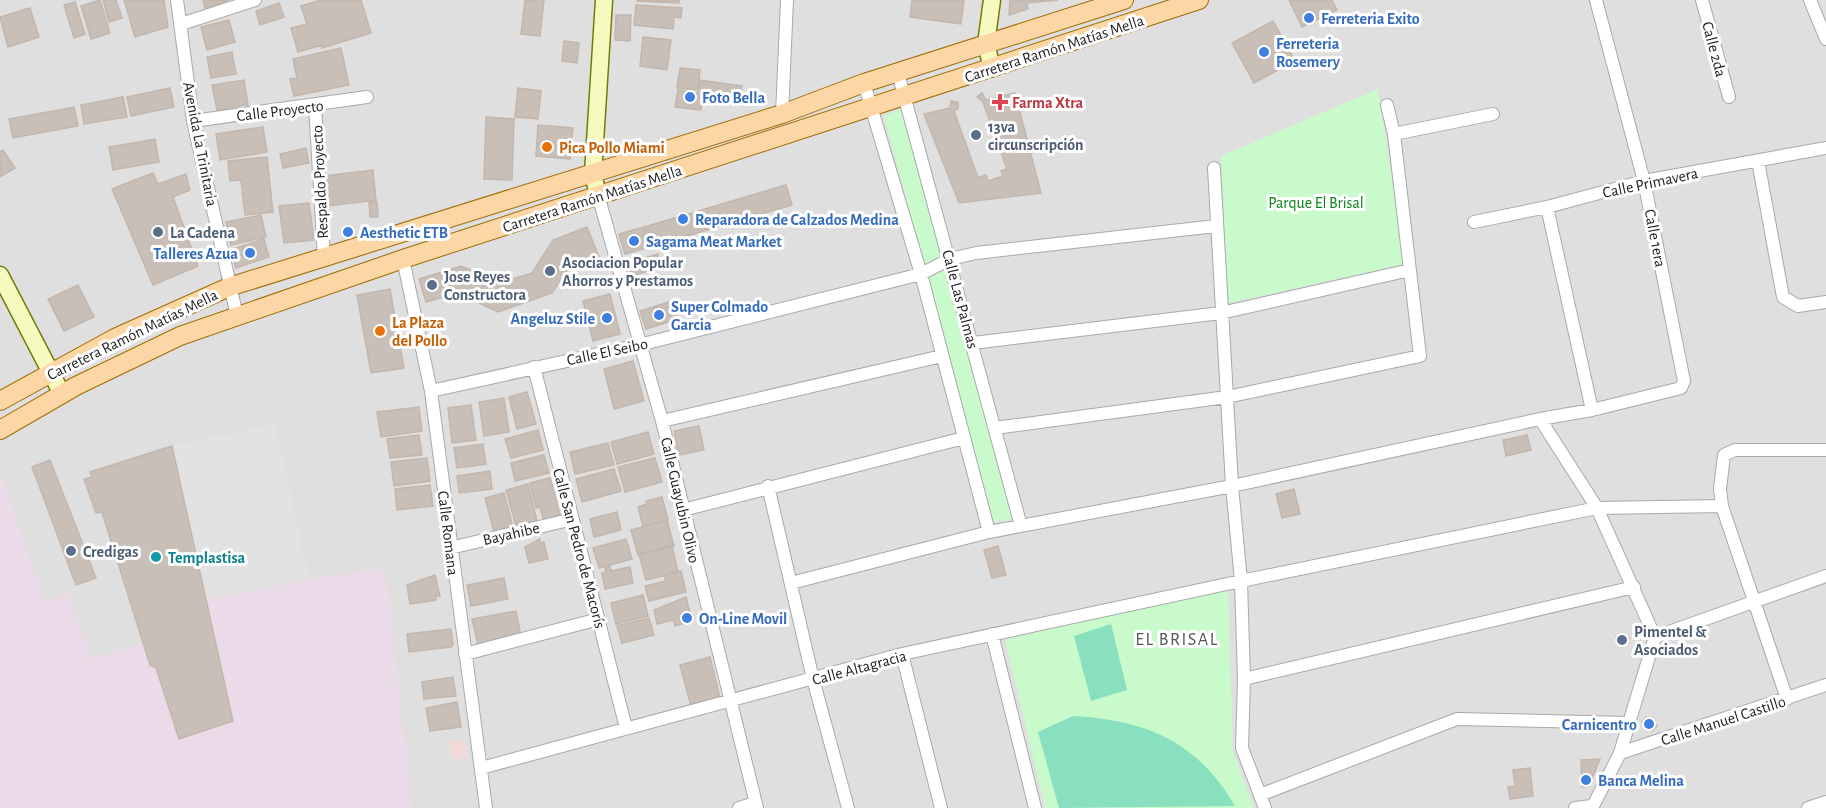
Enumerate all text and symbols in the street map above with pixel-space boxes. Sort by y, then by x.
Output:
marker: Ferreteria Exito [1302,11,1316,25]
place label: Ferreteria Exito [1321,11,1420,27]
street label: Carretera Ramón Matías Mella [963,12,1146,86]
street label: Calle 2da [1699,20,1729,79]
place label: Ferreteria Rosemery [1276,36,1341,71]
marker: Ferreteria Rosemery [1257,45,1271,59]
street label: Avenida La Trinitaria [180,80,220,208]
marker: Foto Bella [683,90,697,104]
place label: Foto Bella [702,90,765,106]
marker: Farma Xtra [993,95,1007,109]
place label: Farma Xtra [1012,95,1084,111]
street label: Calle Proyecto [236,98,325,125]
place label: 13va circunscripción [988,119,1084,153]
street label: Respaldo Proyecto [309,125,332,239]
marker: 13va circunscripción [969,128,983,142]
marker: Pica Pollo Miami [540,140,554,154]
place label: Pica Pollo Miami [559,140,665,156]
street label: Carretera Ramón Matías Mella [501,162,684,236]
street label: Calle Primavera [1601,165,1699,201]
park label: Parque El Brisal [1268,195,1364,211]
street label: Calle 1era [1642,208,1668,269]
marker: Reparadora de Calzados Medina [676,212,690,226]
place label: Reparadora de Calzados Medina [695,212,899,228]
marker: La Cadena [151,225,165,239]
place label: La Cadena [170,225,235,241]
marker: Aesthetic ETB [341,225,355,239]
place label: Aesthetic ETB [360,225,448,241]
marker: Sagama Meat Market [627,234,641,248]
place label: Sagama Meat Market [646,234,782,250]
place label: Talleres Azua [153,246,238,262]
marker: Talleres Azua [243,246,257,260]
street label: Calle Las Palmas [939,248,981,350]
place label: Asociacion Popular Ahorros y Prestamos [562,255,693,290]
marker: Asociacion Popular Ahorros y Prestamos [543,264,557,278]
place label: Jose Reyes Constructora [444,269,526,303]
marker: Jose Reyes Constructora [425,278,439,292]
street label: Carretera Ramón Matías Mella [45,287,220,383]
place label: Super Colmado Garcia [671,299,768,333]
marker: Super Colmado Garcia [652,308,666,322]
place label: Angeluz Stile [511,311,595,327]
marker: Angeluz Stile [600,311,614,325]
place label: La Plaza del Pollo [392,315,447,349]
marker: La Plaza del Pollo [373,324,387,338]
street label: Calle El Seibo [565,336,649,368]
street label: Calle Guayubin Olivo [657,436,702,565]
street label: Calle San Pedro de Macorís [550,467,608,630]
street label: Calle Romana [435,490,461,576]
street label: Bayahibe [481,520,541,549]
marker: Credigas [64,544,78,558]
place label: Credigas [83,544,138,560]
marker: Templastisa [149,550,163,564]
place label: Templastisa [168,550,246,566]
marker: On-Line Movil [680,611,694,625]
place label: On-Line Movil [699,611,787,627]
place label: Pimentel & Asociados [1634,624,1707,658]
district label: EL BRISAL [1135,631,1219,649]
marker: Pimentel & Asociados [1615,633,1629,647]
street label: Calle Altagracia [810,648,908,688]
street label: Calle Manuel Castillo [1659,693,1788,749]
place label: Carnicentro [1562,717,1637,733]
marker: Carnicentro [1642,717,1656,731]
marker: Banca Melina [1579,773,1593,787]
place label: Banca Melina [1598,773,1684,789]

